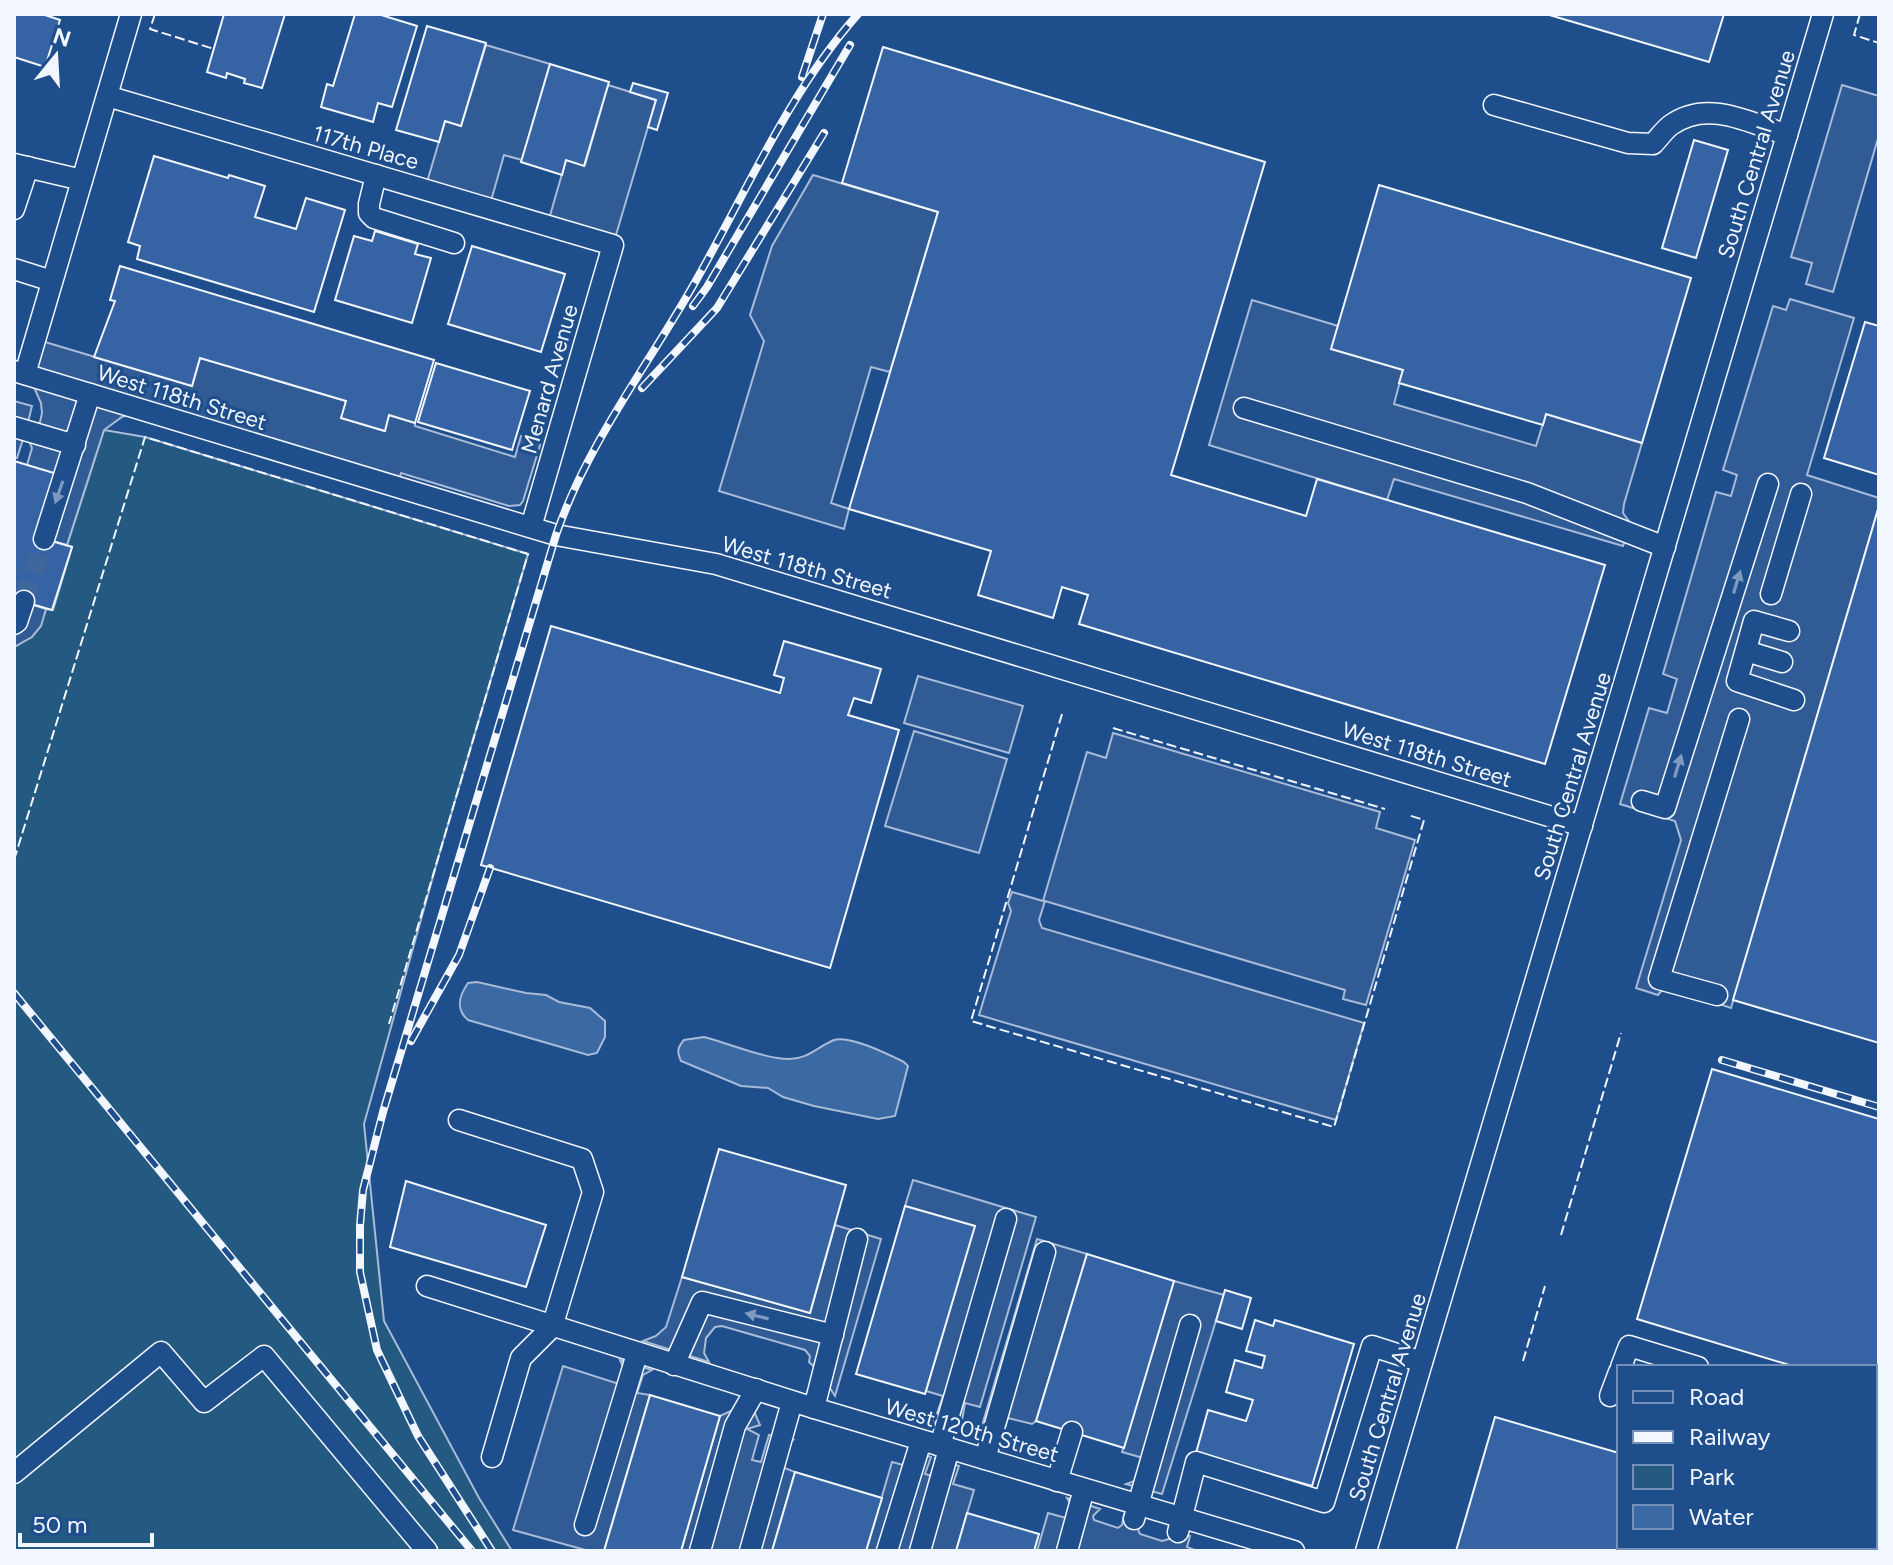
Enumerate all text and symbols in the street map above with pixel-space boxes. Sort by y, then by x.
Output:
north arrow [16,16,96,96]
text: N [50,22,74,53]
street label: South Central Avenue [1712,47,1801,262]
street label: 117th Place [310,120,422,175]
street label: Menard Avenue [515,301,584,457]
street label: West 118th Street [94,359,270,436]
one-way arrow [53,480,65,504]
street label: West 118th Street [719,530,895,605]
one-way arrow [1732,569,1744,593]
street label: South Central Avenue [1528,669,1617,884]
street label: West 118th Street [1339,716,1515,793]
one-way arrow [1672,754,1685,778]
street label: South Central Avenue [1343,1290,1432,1505]
one-way arrow [744,1309,769,1321]
legend [1617,1365,1877,1549]
text: Road [1689,1382,1744,1411]
street label: West 120th Street [882,1393,1062,1468]
text: Railway [1689,1422,1771,1451]
text: Park [1689,1462,1735,1491]
scale bar [20,1497,152,1547]
text: Water [1689,1502,1754,1531]
text: 50 m [32,1510,88,1539]

